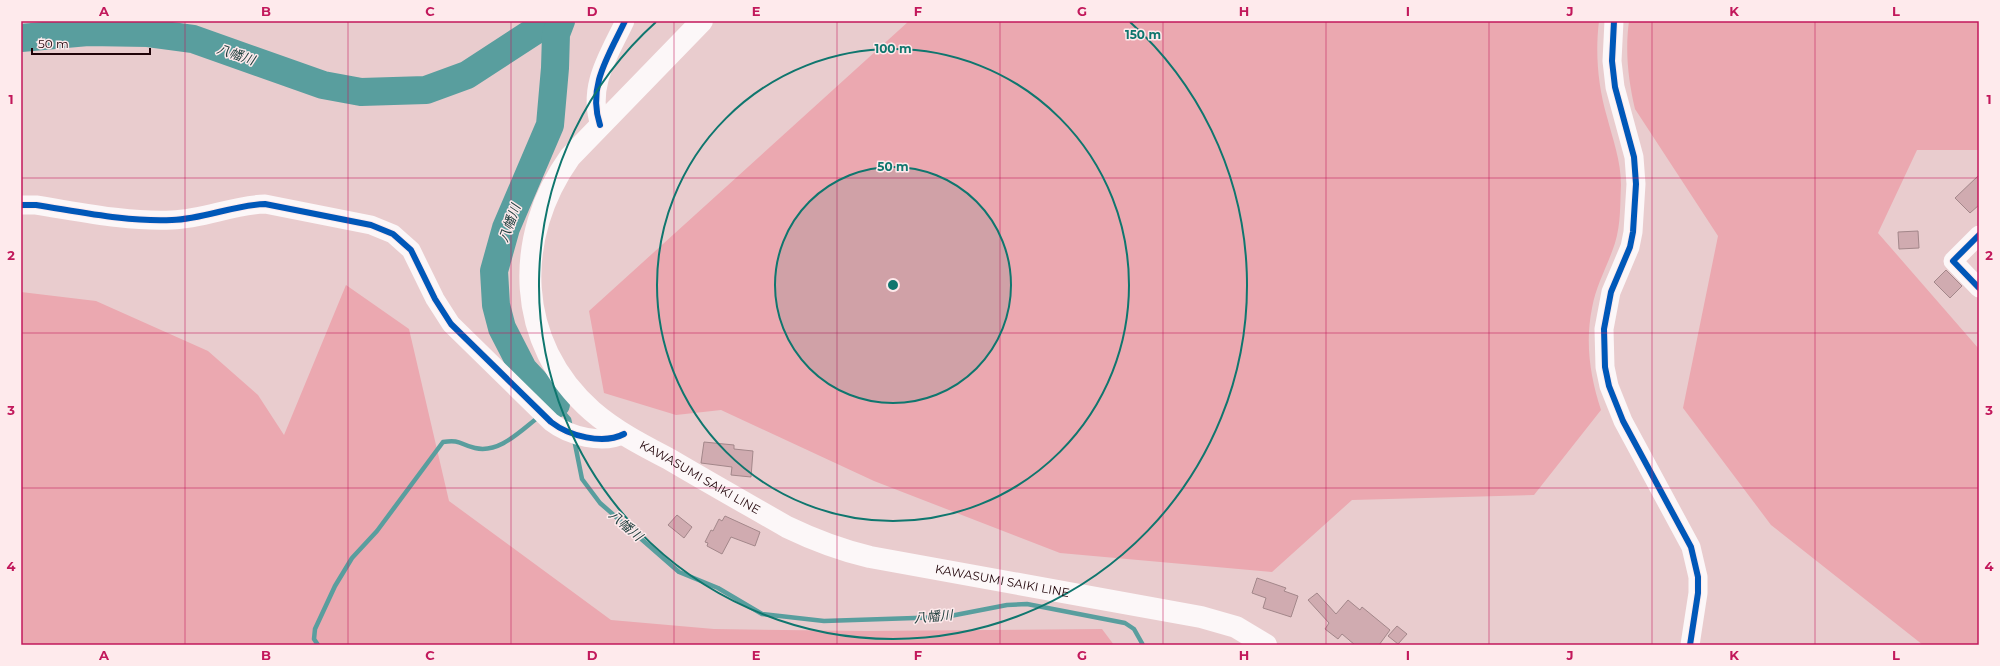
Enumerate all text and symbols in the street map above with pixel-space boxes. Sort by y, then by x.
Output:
text: A [98,3,110,19]
text: B [261,3,271,19]
text: C [425,3,435,19]
text: D [587,3,598,19]
text: E [752,3,761,19]
text: F [914,3,922,19]
text: G [1077,3,1087,19]
text: H [1239,3,1249,19]
text: I [1406,3,1410,19]
text: J [1565,3,1574,19]
text: K [1729,3,1739,19]
text: L [1892,3,1900,19]
text: 150 m [1125,27,1161,42]
scale bar [32,30,150,56]
text: 50 m [38,36,69,51]
water label: 八幡川 [215,40,259,69]
text: 100 m [875,41,911,56]
text: 1 [8,91,14,107]
text: 1 [1986,91,1992,107]
text: 50 m [877,159,909,174]
water label: 八幡川 [495,200,524,244]
text: 2 [7,247,15,263]
text: 2 [1985,247,1993,263]
centre of rings [886,278,900,292]
text: 3 [6,402,15,418]
text: 3 [1984,402,1993,418]
street label: KAWASUMI SAIKI LINE [637,437,763,517]
water label: 八幡川 [606,506,647,545]
text: 4 [7,558,16,574]
text: 4 [1985,558,1994,574]
street label: KAWASUMI SAIKI LINE [934,561,1071,600]
water label: 八幡川 [913,606,955,626]
text: A [98,647,110,663]
text: B [261,647,271,663]
text: C [425,647,435,663]
text: D [587,647,598,663]
text: E [752,647,761,663]
text: F [914,647,922,663]
text: G [1077,647,1087,663]
text: H [1239,647,1249,663]
text: I [1406,647,1410,663]
text: J [1565,647,1574,663]
text: K [1729,647,1739,663]
text: L [1892,647,1900,663]

